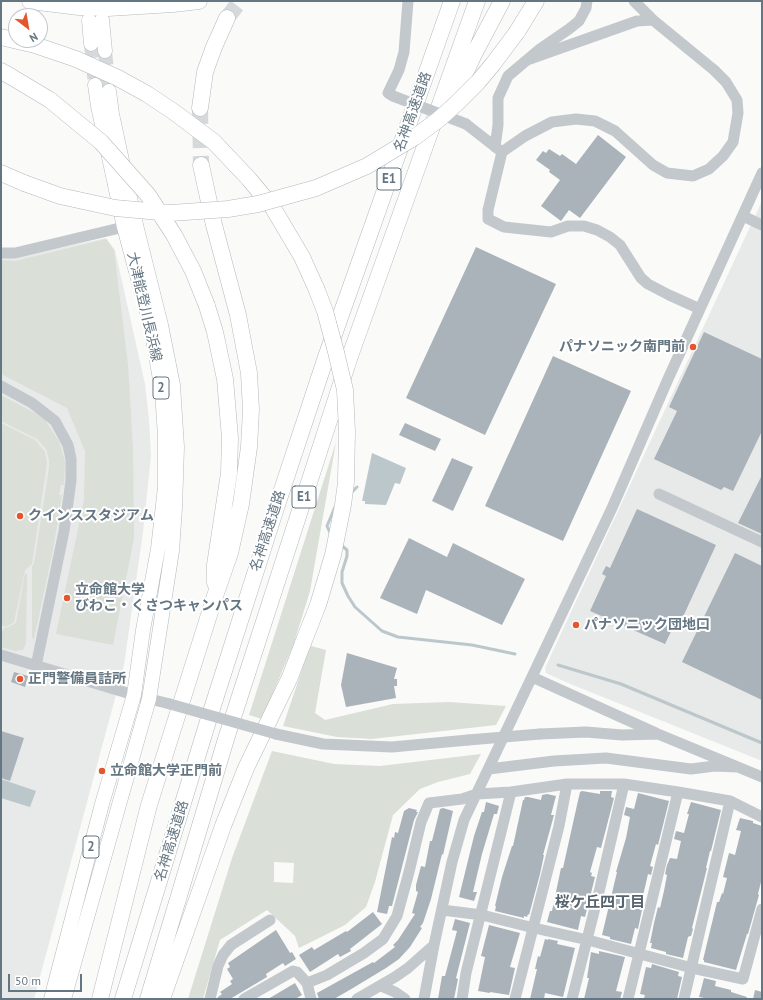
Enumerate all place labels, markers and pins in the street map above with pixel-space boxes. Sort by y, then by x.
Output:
place label: パナソニック南門前 [559,339,685,355]
marker: パナソニック南門前 [688,342,698,352]
place label: クインススタジアム [28,508,154,524]
marker: クインススタジアム [15,511,25,521]
place label: 立命館大学 びわこ・くさつキャンパス [75,582,243,614]
marker: 立命館大学 びわこ・くさつキャンパス [62,593,72,603]
place label: パナソニック団地口 [584,617,710,633]
marker: パナソニック団地口 [571,620,581,630]
place label: 正門警備員詰所 [28,671,126,687]
marker: 正門警備員詰所 [15,674,25,684]
place label: 立命館大学正門前 [110,763,222,779]
marker: 立命館大学正門前 [97,766,107,776]

